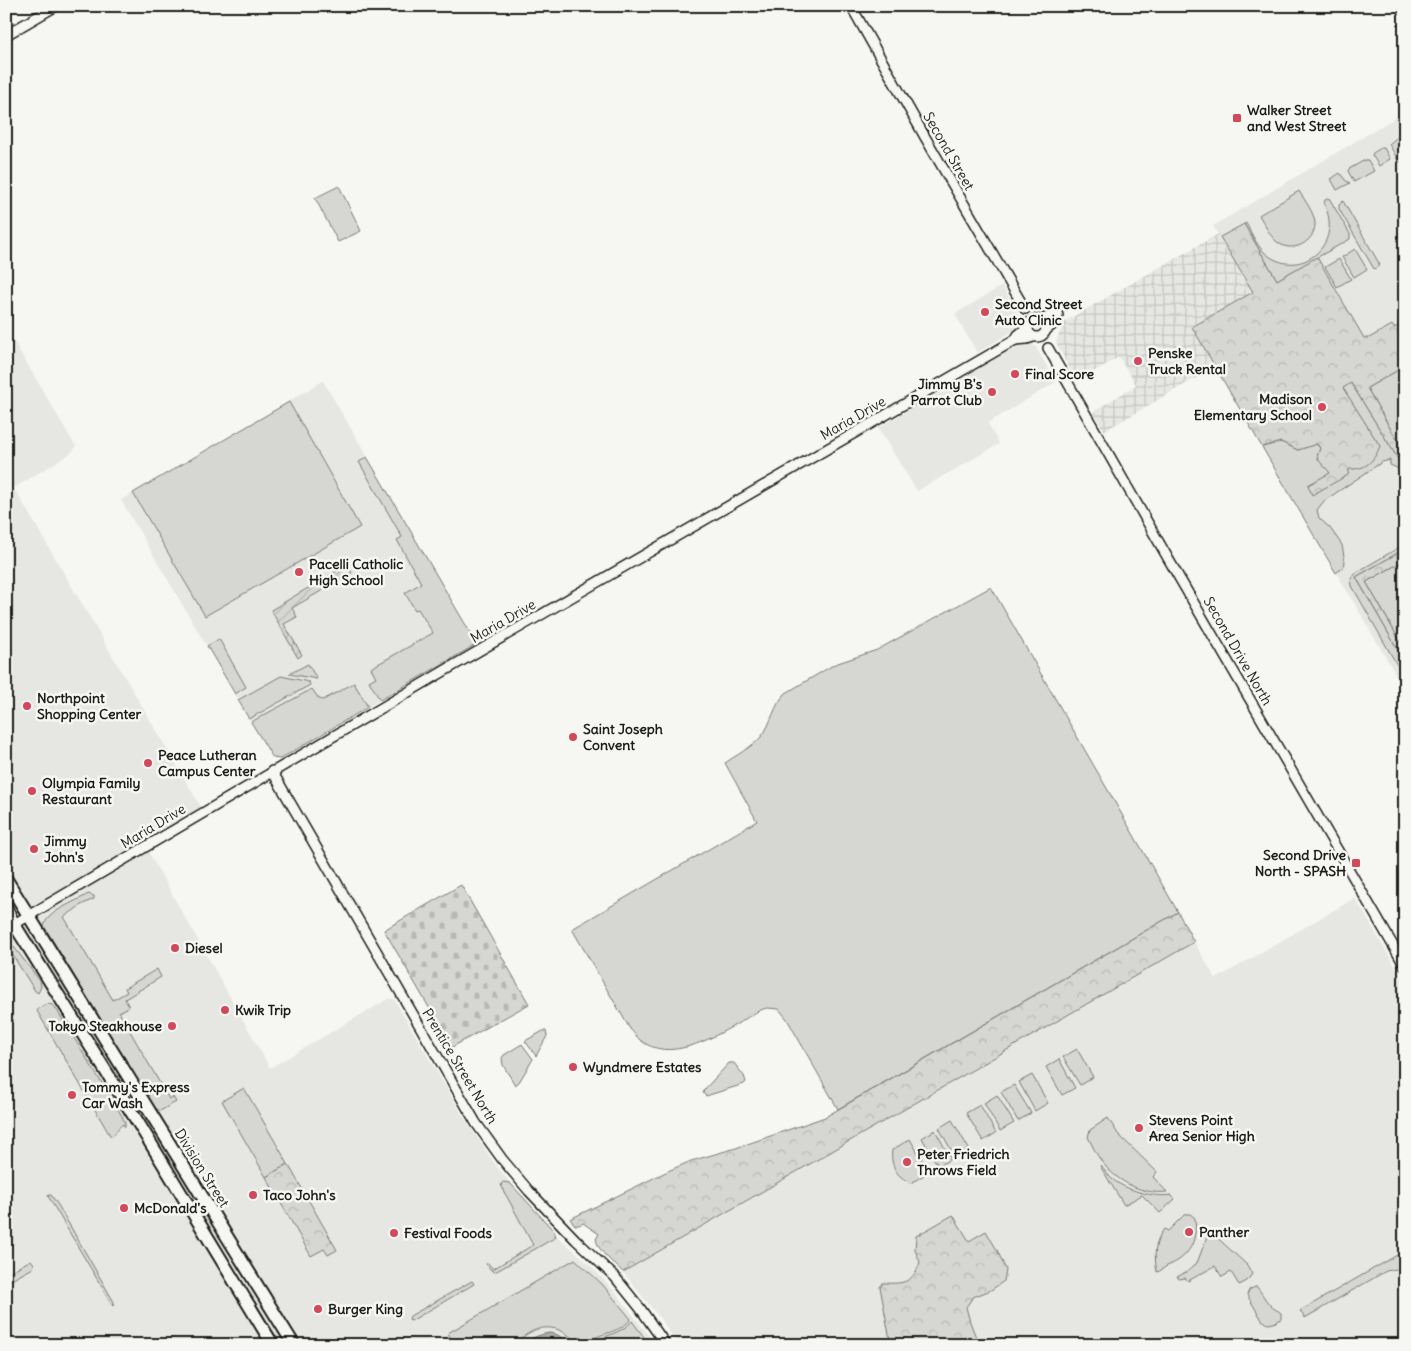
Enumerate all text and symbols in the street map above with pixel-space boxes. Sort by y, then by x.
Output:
place label: Walker Street and West Street [1247,101,1346,135]
street label: Second Street [919,109,979,194]
marker: Walker Street and West Street [1231,112,1243,124]
place label: Second Street Auto Clinic [995,295,1083,329]
marker: Second Street Auto Clinic [979,306,991,318]
place label: Penske Truck Rental [1148,344,1226,378]
marker: Penske Truck Rental [1132,355,1144,367]
place label: Final Score [1025,365,1095,383]
marker: Final Score [1009,368,1021,380]
place label: Jimmy B's Parrot Club [911,375,983,409]
marker: Jimmy B's Parrot Club [986,386,998,398]
place label: Madison Elementary School [1194,390,1312,424]
street label: Maria Drive [817,392,889,444]
marker: Madison Elementary School [1316,401,1328,413]
place label: Pacelli Catholic High School [309,555,403,589]
marker: Pacelli Catholic High School [293,566,305,578]
street label: Second Drive North [1200,594,1276,708]
street label: Maria Drive [467,595,539,647]
place label: Northpoint Shopping Center [37,689,142,723]
marker: Northpoint Shopping Center [21,700,33,712]
place label: Saint Joseph Convent [583,720,663,754]
marker: Saint Joseph Convent [567,731,579,743]
place label: Peace Lutheran Campus Center [158,746,257,780]
marker: Peace Lutheran Campus Center [142,757,154,769]
place label: Olympia Family Restaurant [42,774,140,808]
marker: Olympia Family Restaurant [26,785,38,797]
street label: Maria Drive [117,800,189,852]
place label: Jimmy John's [44,832,87,866]
marker: Jimmy John's [28,843,40,855]
place label: Second Drive North - SPASH [1255,846,1346,880]
marker: Second Drive North - SPASH [1350,857,1362,869]
place label: Diesel [185,939,223,957]
marker: Diesel [169,942,181,954]
place label: Kwik Trip [235,1001,291,1019]
marker: Kwik Trip [219,1004,231,1016]
street label: Prentice Street North [418,1005,502,1127]
place label: Tokyo Steakhouse [49,1017,162,1035]
marker: Tokyo Steakhouse [166,1020,178,1032]
place label: Wyndmere Estates [583,1058,702,1076]
marker: Wyndmere Estates [567,1061,579,1073]
place label: Tommy's Express Car Wash [82,1078,190,1112]
marker: Tommy's Express Car Wash [66,1089,78,1101]
place label: Stevens Point Area Senior High [1149,1111,1255,1145]
marker: Stevens Point Area Senior High [1133,1122,1145,1134]
street label: Division Street [171,1125,233,1211]
place label: Peter Friedrich Throws Field [917,1145,1010,1179]
marker: Peter Friedrich Throws Field [901,1156,913,1168]
place label: Taco John's [263,1186,336,1204]
marker: Taco John's [247,1189,259,1201]
place label: McDonald's [134,1199,207,1217]
marker: McDonald's [118,1202,130,1214]
place label: Panther [1199,1223,1249,1241]
place label: Festival Foods [404,1224,492,1242]
marker: Panther [1183,1226,1195,1238]
marker: Festival Foods [388,1227,400,1239]
place label: Burger King [328,1300,403,1318]
marker: Burger King [312,1303,324,1315]

